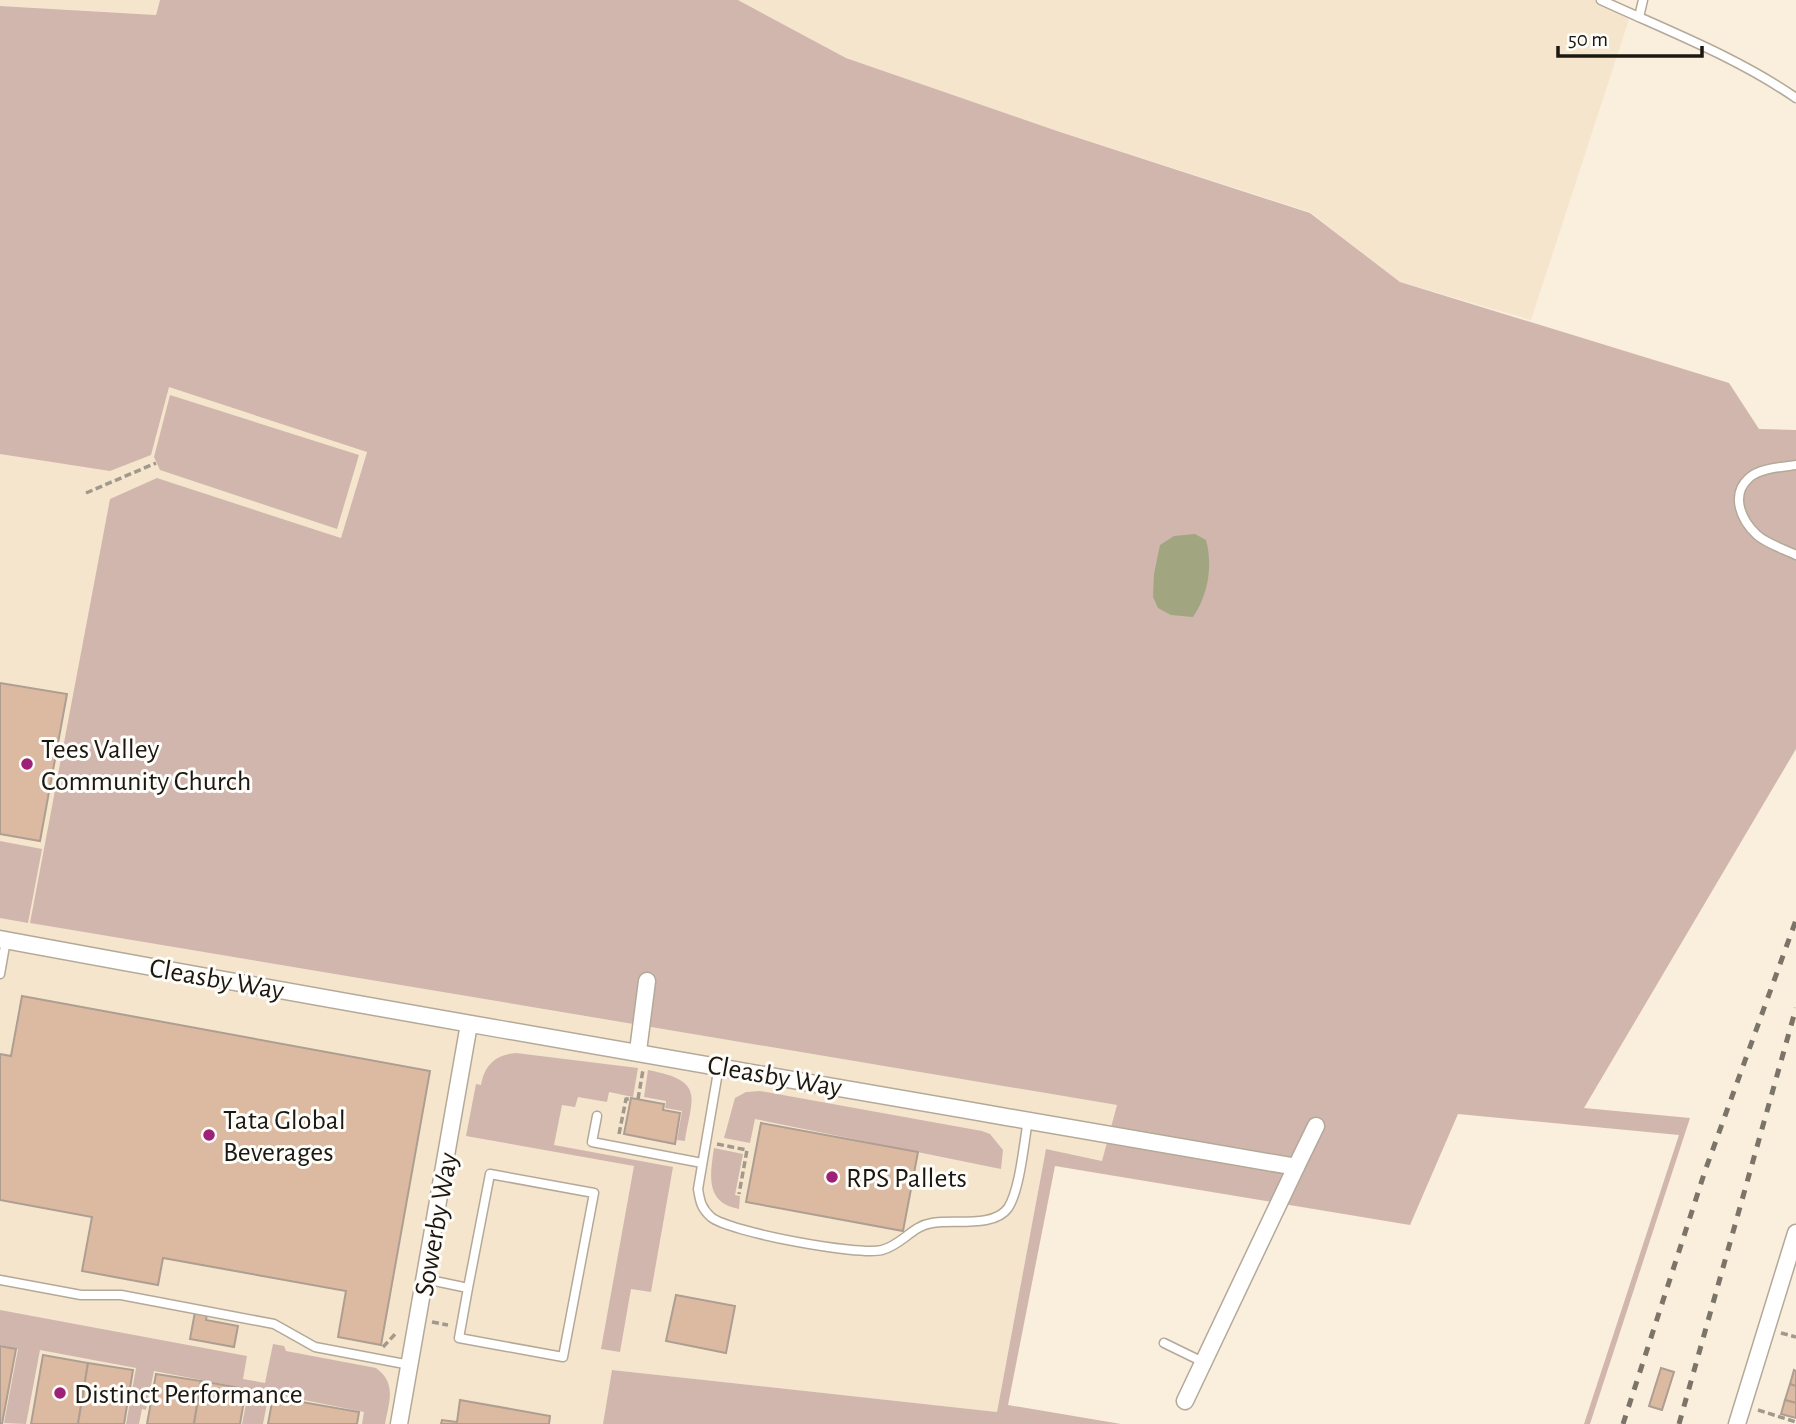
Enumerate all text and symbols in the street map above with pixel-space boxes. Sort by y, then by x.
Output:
scale bar [1558,14,1702,58]
text: 50 m [1568,29,1608,50]
place label: Tees Valley Community Church [41,736,251,796]
marker: Tees Valley Community Church [19,756,35,772]
street label: Cleasby Way [147,954,286,1006]
street label: Cleasby Way [705,1051,844,1103]
place label: Tata Global Beverages [223,1107,346,1167]
marker: Tata Global Beverages [201,1127,217,1143]
street label: Sowerby Way [411,1150,463,1298]
place label: RPS Pallets [846,1165,967,1193]
marker: RPS Pallets [824,1169,840,1185]
place label: Distinct Performance [74,1381,303,1409]
marker: Distinct Performance [52,1385,68,1401]

